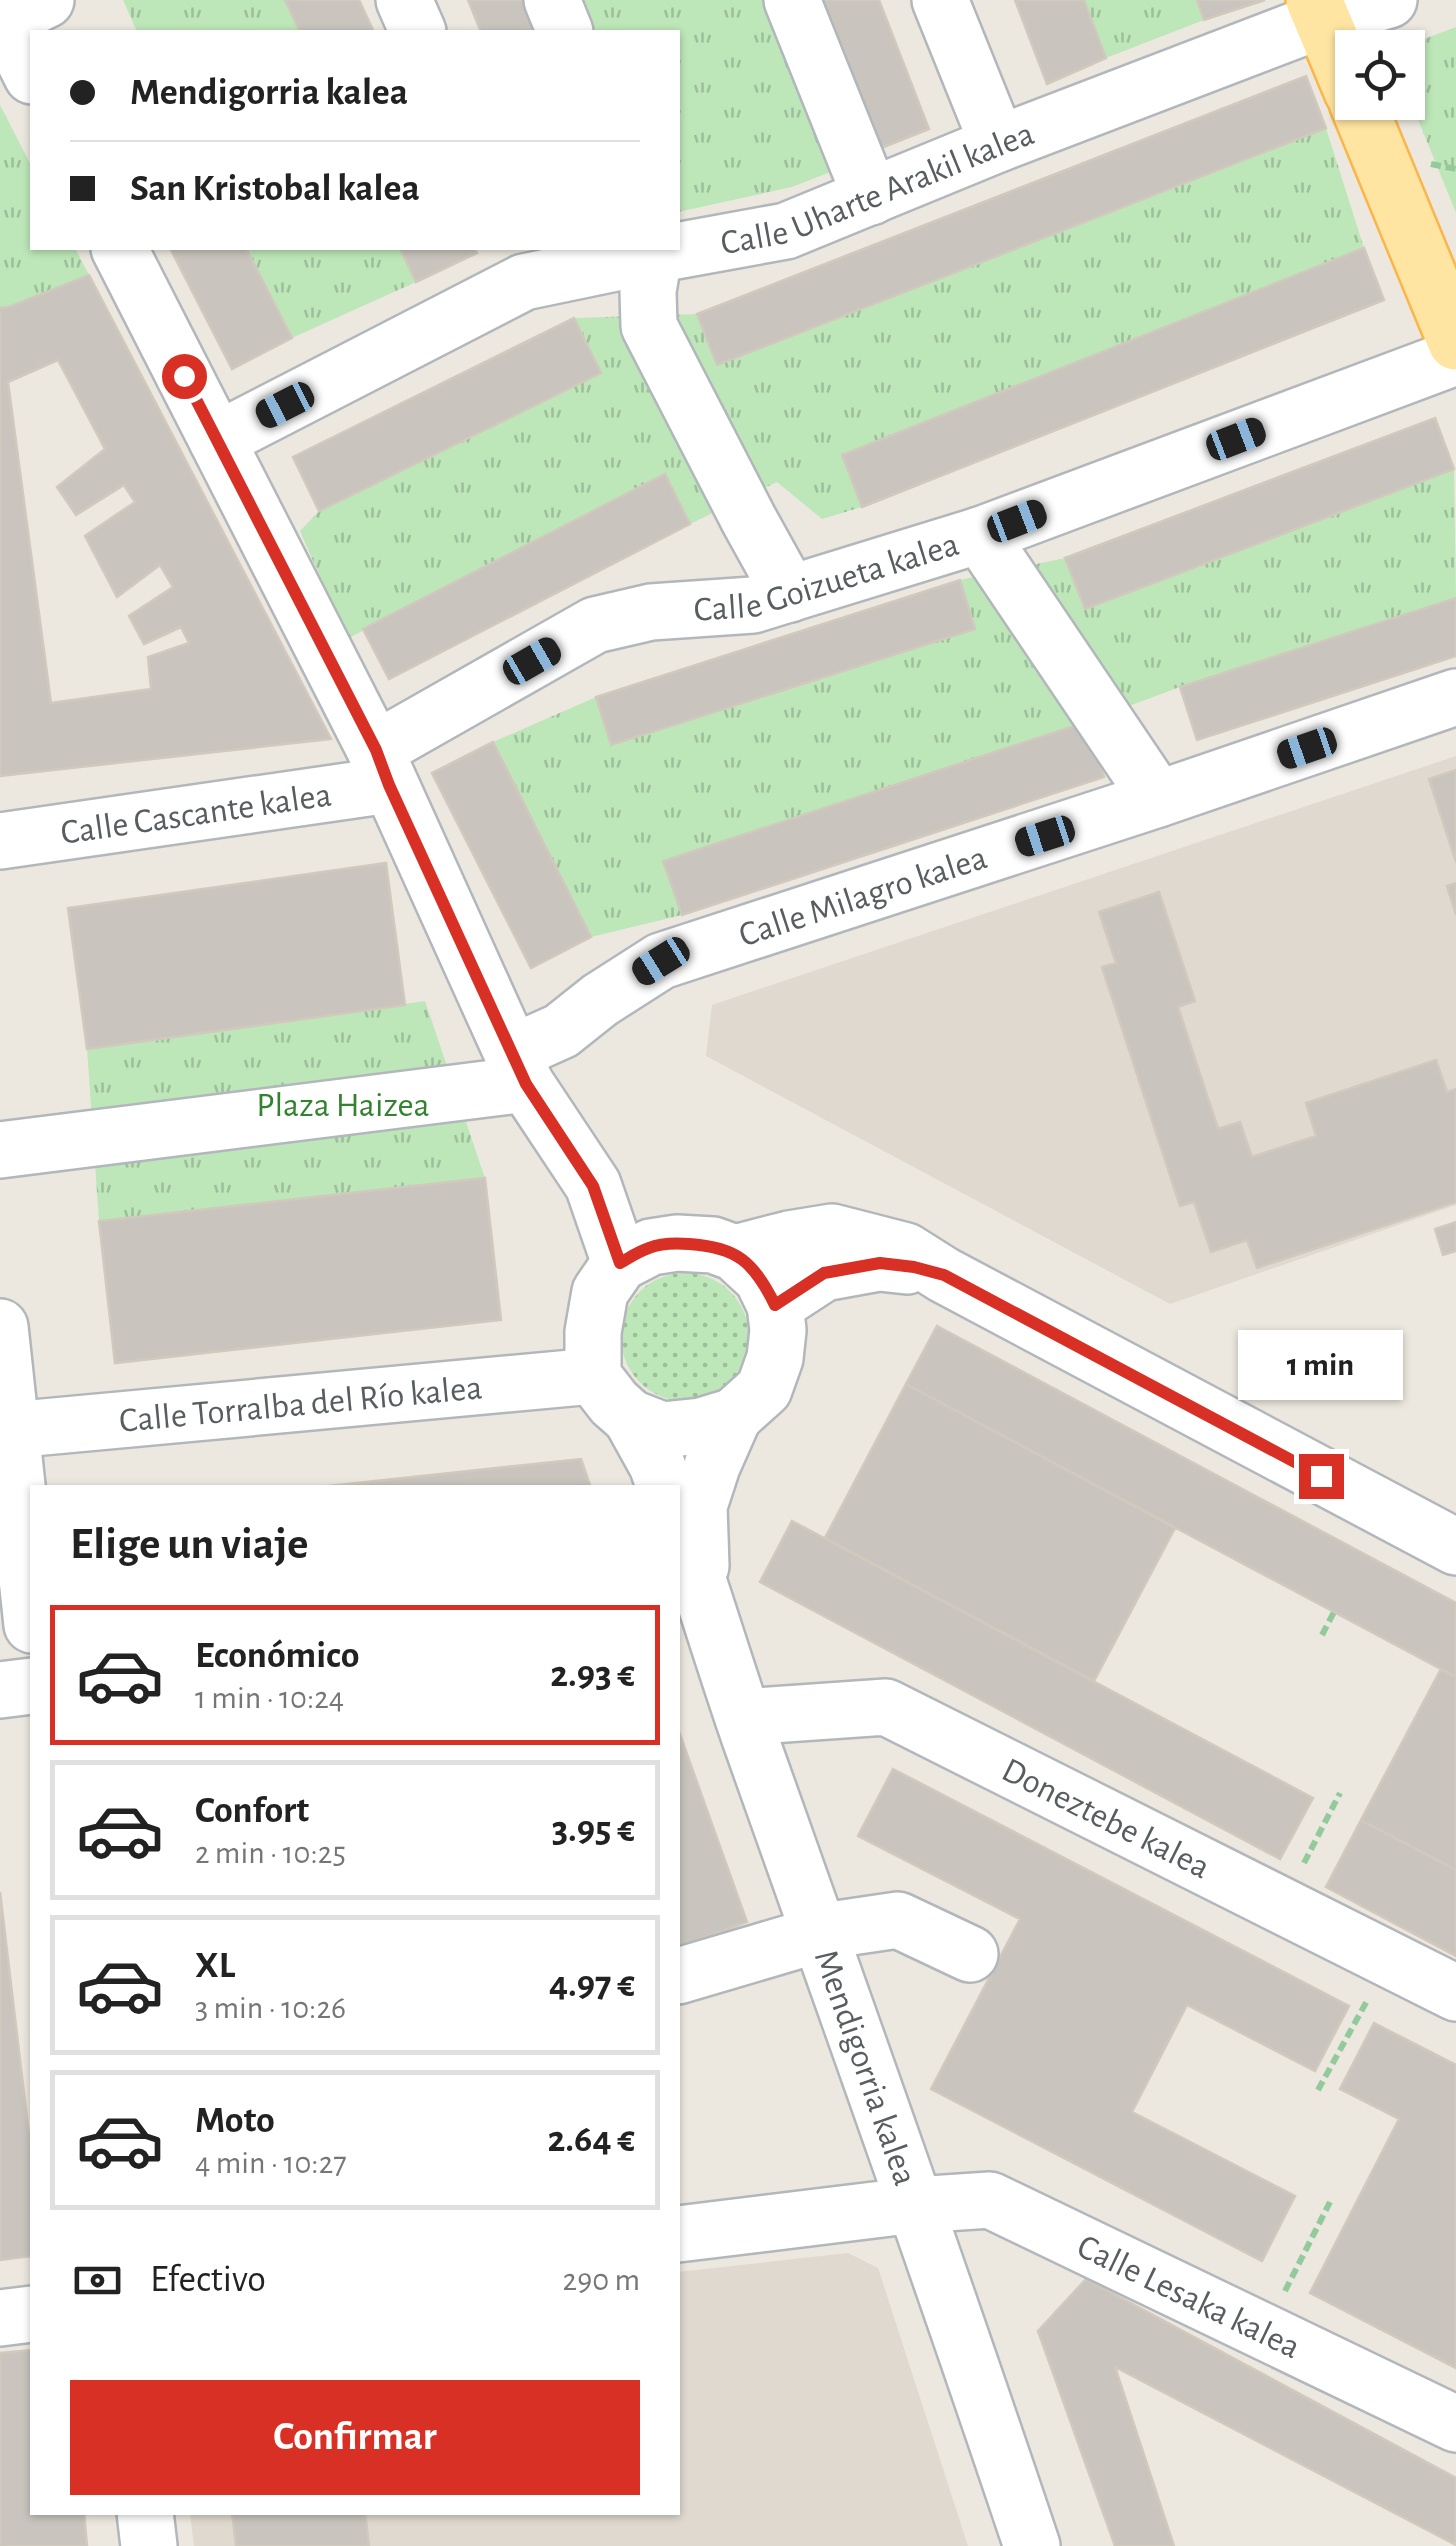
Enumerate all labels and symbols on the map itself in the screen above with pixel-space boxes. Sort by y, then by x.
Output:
street label: Calle Uharte Arakil kalea [718,116,1039,262]
route start [162,354,207,399]
car [251,378,319,432]
car [1203,414,1269,464]
car [984,496,1050,546]
street label: Calle Goizueta kalea [693,527,963,628]
car [499,633,565,689]
car [1274,724,1340,772]
street label: Calle Cascante kalea [59,778,334,851]
car [1012,812,1078,860]
street label: Calle Milagro kalea [735,840,991,953]
car [628,932,694,990]
park label: Plaza Haizea [256,1088,430,1123]
callout: 1 min [1238,1331,1404,1401]
street label: Calle Torralba del Río kalea [118,1370,484,1439]
route end [1299,1454,1344,1499]
street label: Doneztebe kalea [996,1752,1215,1886]
street label: Mendigorria kalea [808,1946,923,2190]
street label: Calle Lesaka kalea [1072,2229,1305,2365]

